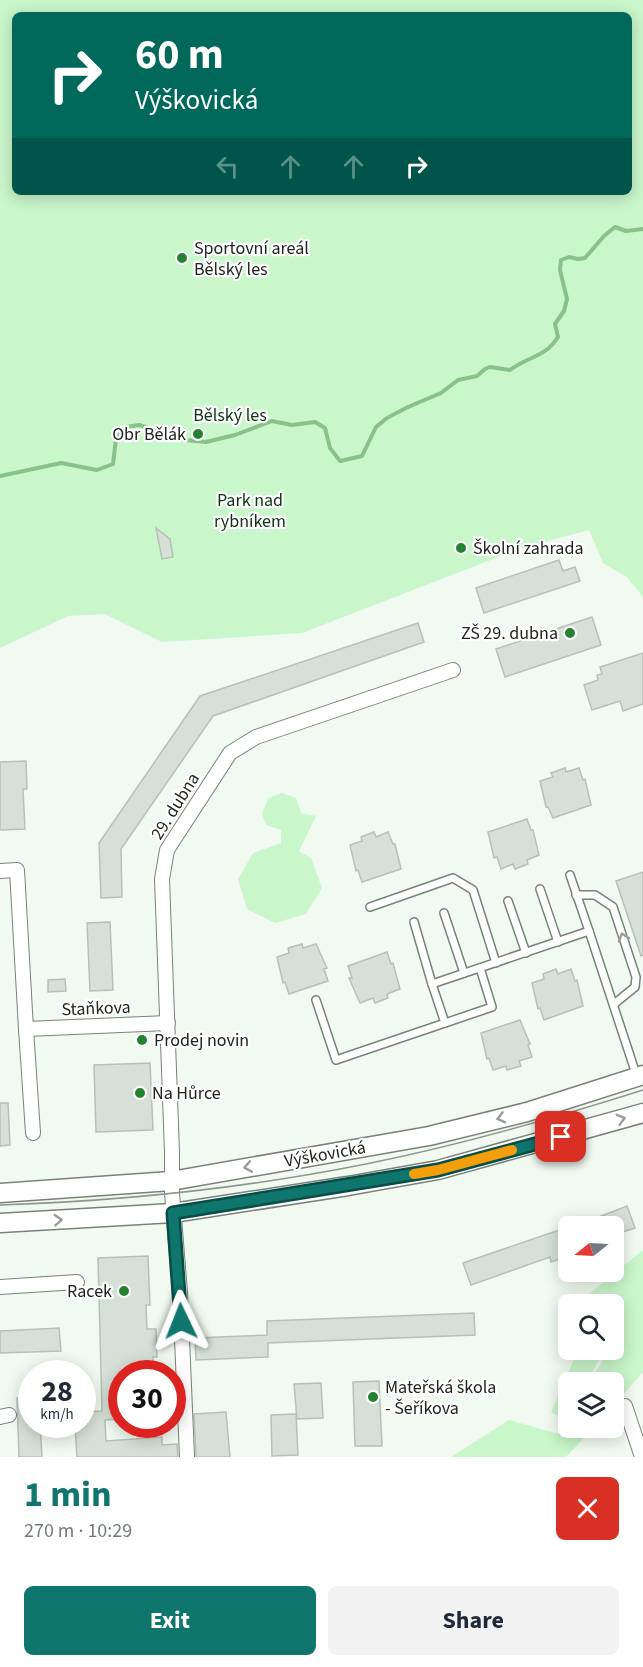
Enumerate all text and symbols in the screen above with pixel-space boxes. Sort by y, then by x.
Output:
text: 60 m [135,25,224,85]
icon: right [36,36,114,114]
text: Výškovická [135,81,258,120]
icon: left [211,150,244,183]
icon: ahead [274,150,307,183]
icon: ahead [337,150,370,183]
icon: right [400,150,433,183]
place label: Sportovní areál Bělský les [194,236,309,282]
marker: Sportovní areál Bělský les [175,251,189,265]
park label: Bělský les [193,403,267,428]
place label: Obr Bělák [112,422,186,447]
marker: Obr Bělák [191,427,205,441]
park label: Park nad rybníkem [214,488,286,534]
place label: Školní zahrada [473,536,583,561]
marker: Školní zahrada [454,541,468,555]
place label: ZŠ 29. dubna [461,621,558,646]
marker: ZŠ 29. dubna [563,626,577,640]
street label: 29. dubna [145,768,206,845]
one-way arrow [617,932,630,943]
street label: Staňkova [61,995,131,1022]
place label: Prodej novin [154,1028,249,1053]
marker: Prodej novin [135,1033,149,1047]
place label: Na Hůrce [152,1081,221,1106]
marker: Na Hůrce [133,1086,147,1100]
one-way arrow [496,1111,506,1124]
pin [535,1111,586,1162]
one-way arrow [616,1114,626,1127]
icon: arrive [544,1120,577,1153]
street label: Výškovická [282,1135,368,1174]
one-way arrow [243,1160,253,1173]
one-way arrow [54,1213,63,1226]
north arrow [558,1216,624,1282]
map controls [558,1216,624,1438]
place label: Racek [67,1279,112,1304]
marker: Racek [117,1284,131,1298]
position arrow [149,1289,213,1353]
button: search [558,1294,624,1360]
speed limit sign: 30 [108,1360,186,1438]
text: 28 [41,1370,73,1413]
button: layers [558,1372,624,1438]
place label: Mateřská škola - Šeříkova [385,1375,496,1421]
marker: Mateřská škola - Šeříkova [366,1390,380,1404]
text: km/h [40,1404,74,1425]
text: 1 min [24,1469,112,1520]
button: close [556,1477,619,1540]
text: 270 m · 10:29 [24,1517,132,1545]
button: Exit [24,1586,316,1655]
button: Share [328,1586,619,1655]

